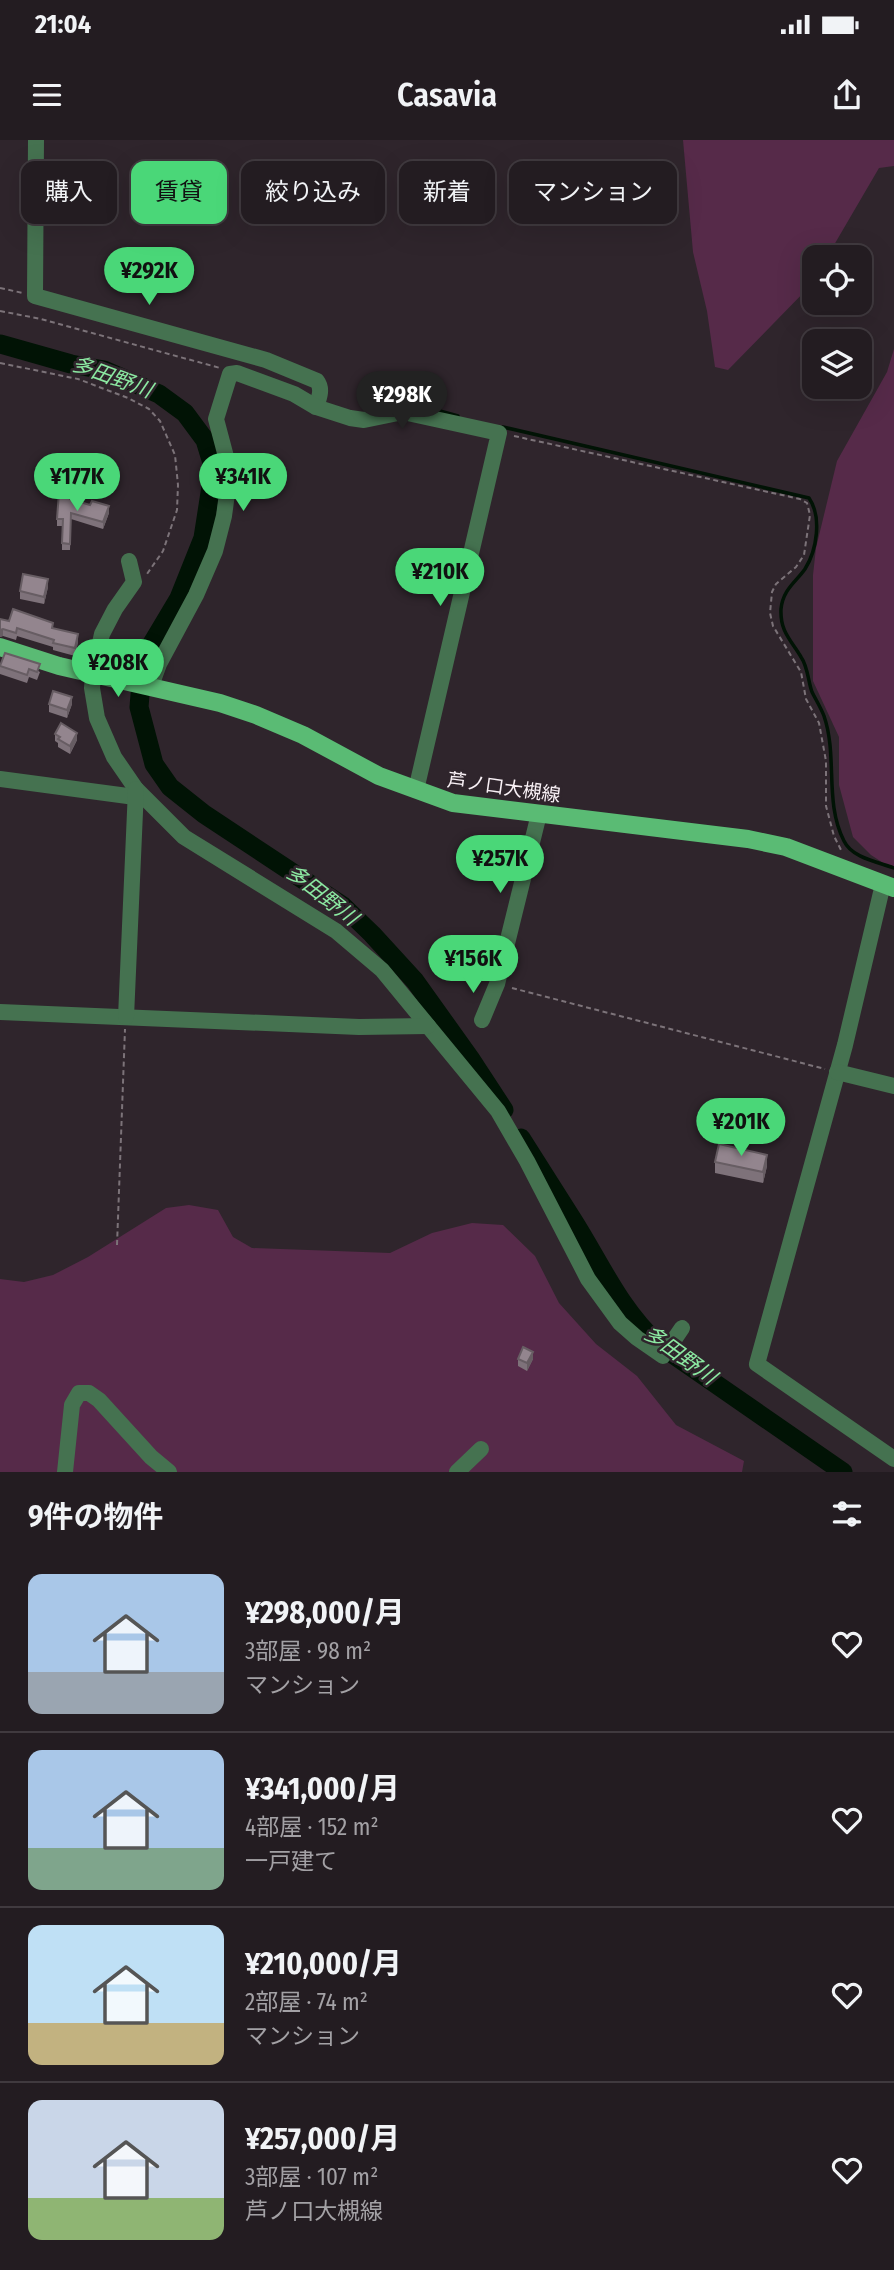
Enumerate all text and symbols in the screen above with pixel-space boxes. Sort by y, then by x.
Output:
text: 21:04 [35,9,91,40]
icon: menu [28,76,66,114]
text: Casavia [397,76,497,114]
icon: share [828,76,866,114]
chip: 購入 [21,161,117,224]
chip: 賃貸 [131,161,227,224]
chip: 絞り込み [241,161,385,224]
chip: 新着 [399,161,495,224]
chip: マンション [509,161,677,224]
map controls [802,245,872,399]
button: locate [802,245,872,315]
pin: ¥292K [100,248,198,307]
text: ¥292K [120,256,178,284]
button: layers [802,329,872,399]
water label: 多田野川 [68,350,158,404]
pin: ¥298K [353,372,451,431]
text: ¥298K [372,380,432,408]
pin: ¥177K [28,454,126,513]
pin: ¥341K [194,454,292,513]
text: ¥177K [50,462,104,490]
text: ¥341K [215,462,271,490]
pin: ¥210K [391,548,489,608]
text: ¥210K [411,557,469,585]
pin: ¥208K [69,640,167,699]
text: ¥208K [88,648,148,676]
street label: 芦ノ口大槻線 [446,768,562,807]
pin: ¥257K [451,836,549,895]
text: ¥257K [472,844,528,872]
water label: 多田野川 [281,859,365,932]
pin: ¥156K [424,936,522,995]
text: ¥156K [444,944,502,972]
pin: ¥201K [692,1098,790,1158]
text: ¥201K [712,1107,770,1135]
water label: 多田野川 [638,1320,723,1391]
icon: filters [828,1495,866,1533]
text: 9件の物件 [28,1499,164,1535]
text: ¥298,000/月 [245,1595,405,1631]
icon: home [84,1602,168,1686]
icon: heart [828,1625,866,1663]
text: 3部屋 · 98 m² [245,1637,371,1665]
text: マンション [245,1671,360,1699]
text: ¥341,000/月 [245,1771,400,1807]
icon: home [84,1778,168,1862]
icon: heart [828,1801,866,1839]
text: 4部屋 · 152 m² [245,1813,379,1841]
text: 一戸建て [245,1847,337,1875]
text: ¥210,000/月 [245,1946,402,1982]
icon: home [84,1953,168,2037]
icon: heart [828,1976,866,2014]
text: 2部屋 · 74 m² [245,1988,368,2016]
text: マンション [245,2022,360,2050]
text: ¥257,000/月 [245,2121,400,2157]
icon: home [84,2128,168,2212]
icon: heart [828,2151,866,2189]
text: 3部屋 · 107 m² [245,2163,378,2191]
text: 芦ノ口大槻線 [245,2197,383,2225]

